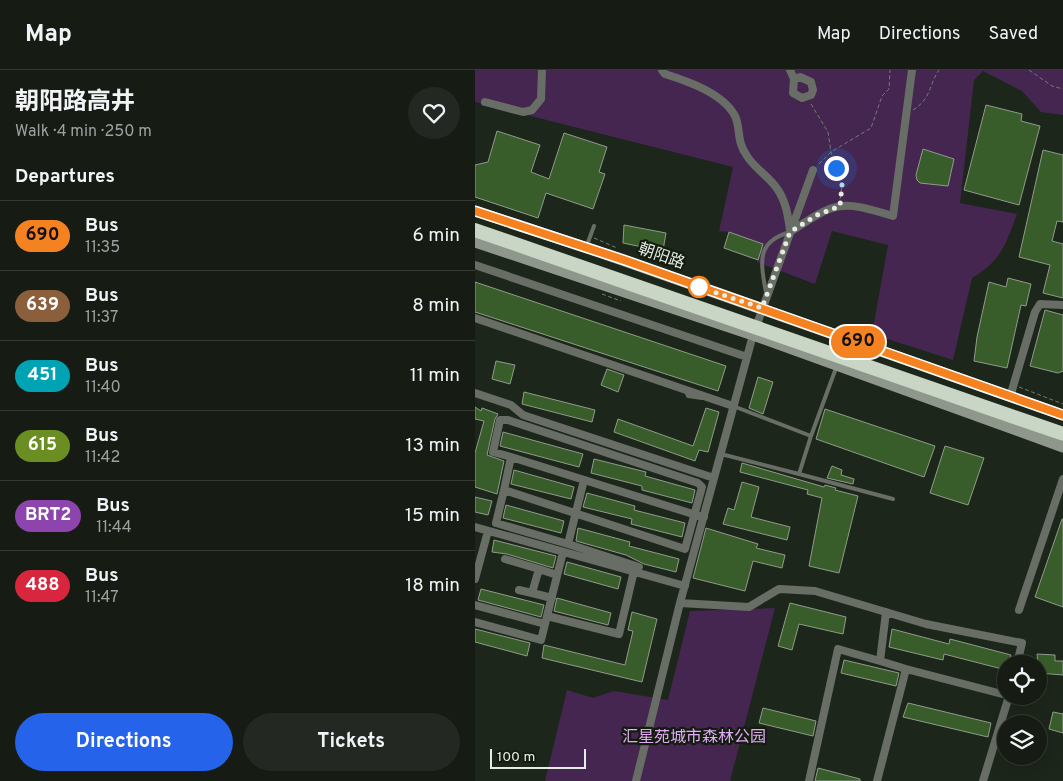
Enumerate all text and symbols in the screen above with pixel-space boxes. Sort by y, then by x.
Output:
text: Map [25,20,72,50]
text: Map [817,23,851,46]
text: Directions [879,23,961,46]
text: Saved [989,23,1038,46]
button: heart [408,87,460,139]
text: 朝阳路高井 [15,88,135,118]
text: Walk · 4 min · 250 m [15,122,152,142]
your location [824,156,849,181]
text: Departures [15,165,115,189]
text: Bus [85,214,119,238]
text: 690 [25,224,60,247]
text: 6 min [413,224,460,248]
text: 11:35 [85,238,120,258]
street label: 朝阳路 [635,240,687,274]
unlabelled marker [688,276,710,298]
text: Bus [85,284,119,308]
text: 639 [26,294,59,317]
text: 8 min [412,294,460,318]
text: 11:37 [85,308,118,328]
line badge: 690 [829,326,887,358]
text: 690 [841,330,875,353]
text: Bus [85,354,119,378]
text: 451 [28,364,57,387]
text: 11 min [410,364,460,388]
text: 11:40 [85,378,121,398]
text: Bus [85,424,119,448]
text: 615 [28,434,57,457]
text: 13 min [405,434,460,458]
text: 11:42 [85,448,120,468]
text: Bus [96,494,130,518]
text: BRT2 [25,504,71,527]
text: 15 min [405,504,460,528]
text: 11:44 [96,518,132,538]
text: Bus [85,564,119,588]
text: 488 [25,574,60,597]
text: 18 min [405,574,460,598]
text: 11:47 [85,588,119,608]
map controls [997,655,1047,765]
button: locate [997,655,1047,705]
button: Directions [15,713,233,771]
button: Tickets [243,713,460,771]
button: layers [997,715,1047,765]
park label: 汇星苑城市森林公园 [622,728,766,748]
scale bar [490,746,586,769]
text: 100 m [497,749,535,766]

